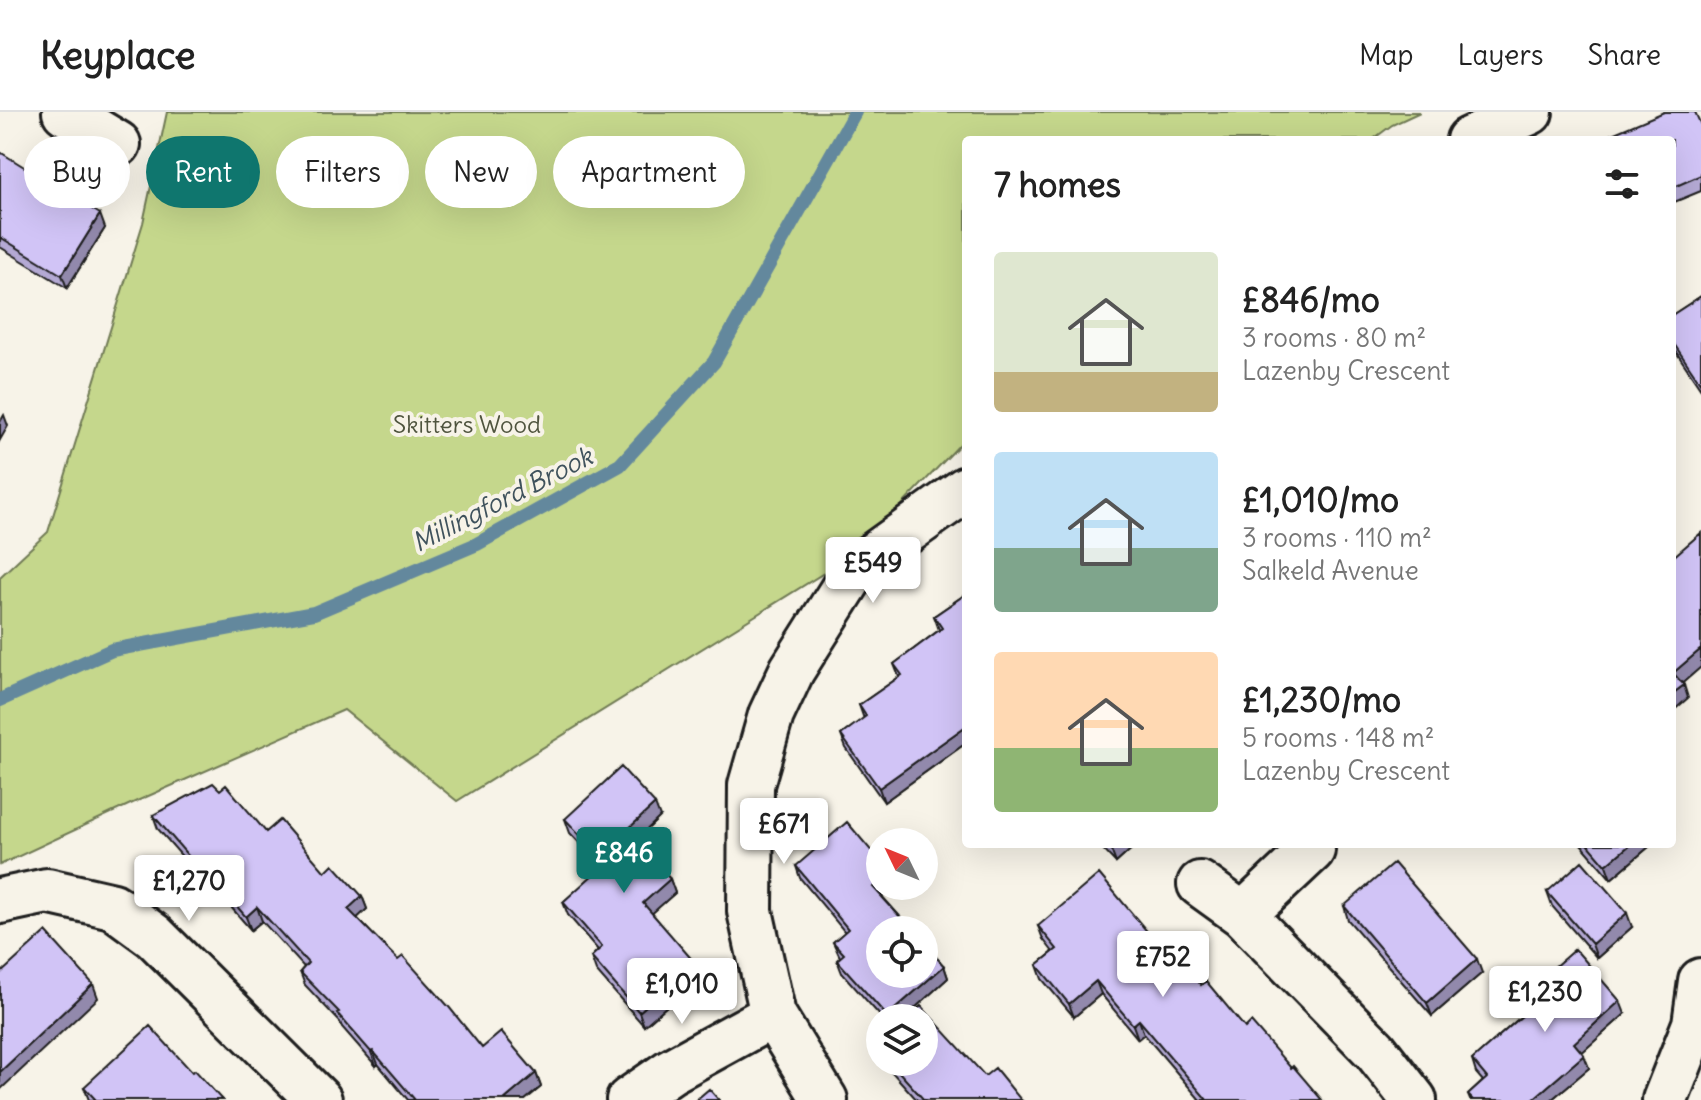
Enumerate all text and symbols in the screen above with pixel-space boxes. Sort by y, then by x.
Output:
text: Keyplace [40,32,195,79]
text: Map [1359,37,1414,73]
text: Layers [1458,37,1544,73]
text: Share [1588,37,1661,73]
chip: Buy [24,136,130,208]
chip: Rent [146,136,260,208]
chip: Filters [276,136,409,208]
chip: New [425,136,537,208]
chip: Apartment [553,136,745,208]
icon: filters [1600,162,1644,206]
text: 7 homes [994,163,1121,206]
text: £846/mo [1242,278,1380,321]
icon: home [1058,284,1154,380]
text: 3 rooms · 80 m² [1242,321,1426,354]
text: Lazenby Crescent [1242,354,1450,387]
park label: Skitters Wood [393,409,541,439]
water label: Millingford Brook [406,438,599,559]
text: £1,010/mo [1242,478,1399,521]
icon: home [1058,484,1154,580]
text: 3 rooms · 110 m² [1242,521,1432,554]
pin: £549 [826,537,920,605]
text: £549 [844,546,902,579]
text: Salkeld Avenue [1242,554,1419,587]
text: £1,230/mo [1242,678,1401,721]
icon: home [1058,684,1154,780]
text: 5 rooms · 148 m² [1242,721,1435,754]
text: Lazenby Crescent [1242,754,1450,787]
pin: £671 [737,798,831,866]
text: £671 [758,807,810,840]
pin: £846 [577,827,671,895]
north arrow [866,828,938,900]
map controls [866,828,938,1076]
text: £846 [595,836,653,869]
pin: £1,270 [124,855,254,923]
text: £1,270 [152,864,226,897]
button: locate [866,916,938,988]
pin: £752 [1116,931,1210,999]
text: £752 [1135,940,1191,973]
pin: £1,010 [617,958,747,1026]
pin: £1,230 [1480,966,1610,1034]
text: £1,010 [645,967,719,1000]
text: £1,230 [1507,975,1583,1008]
button: layers [866,1004,938,1076]

